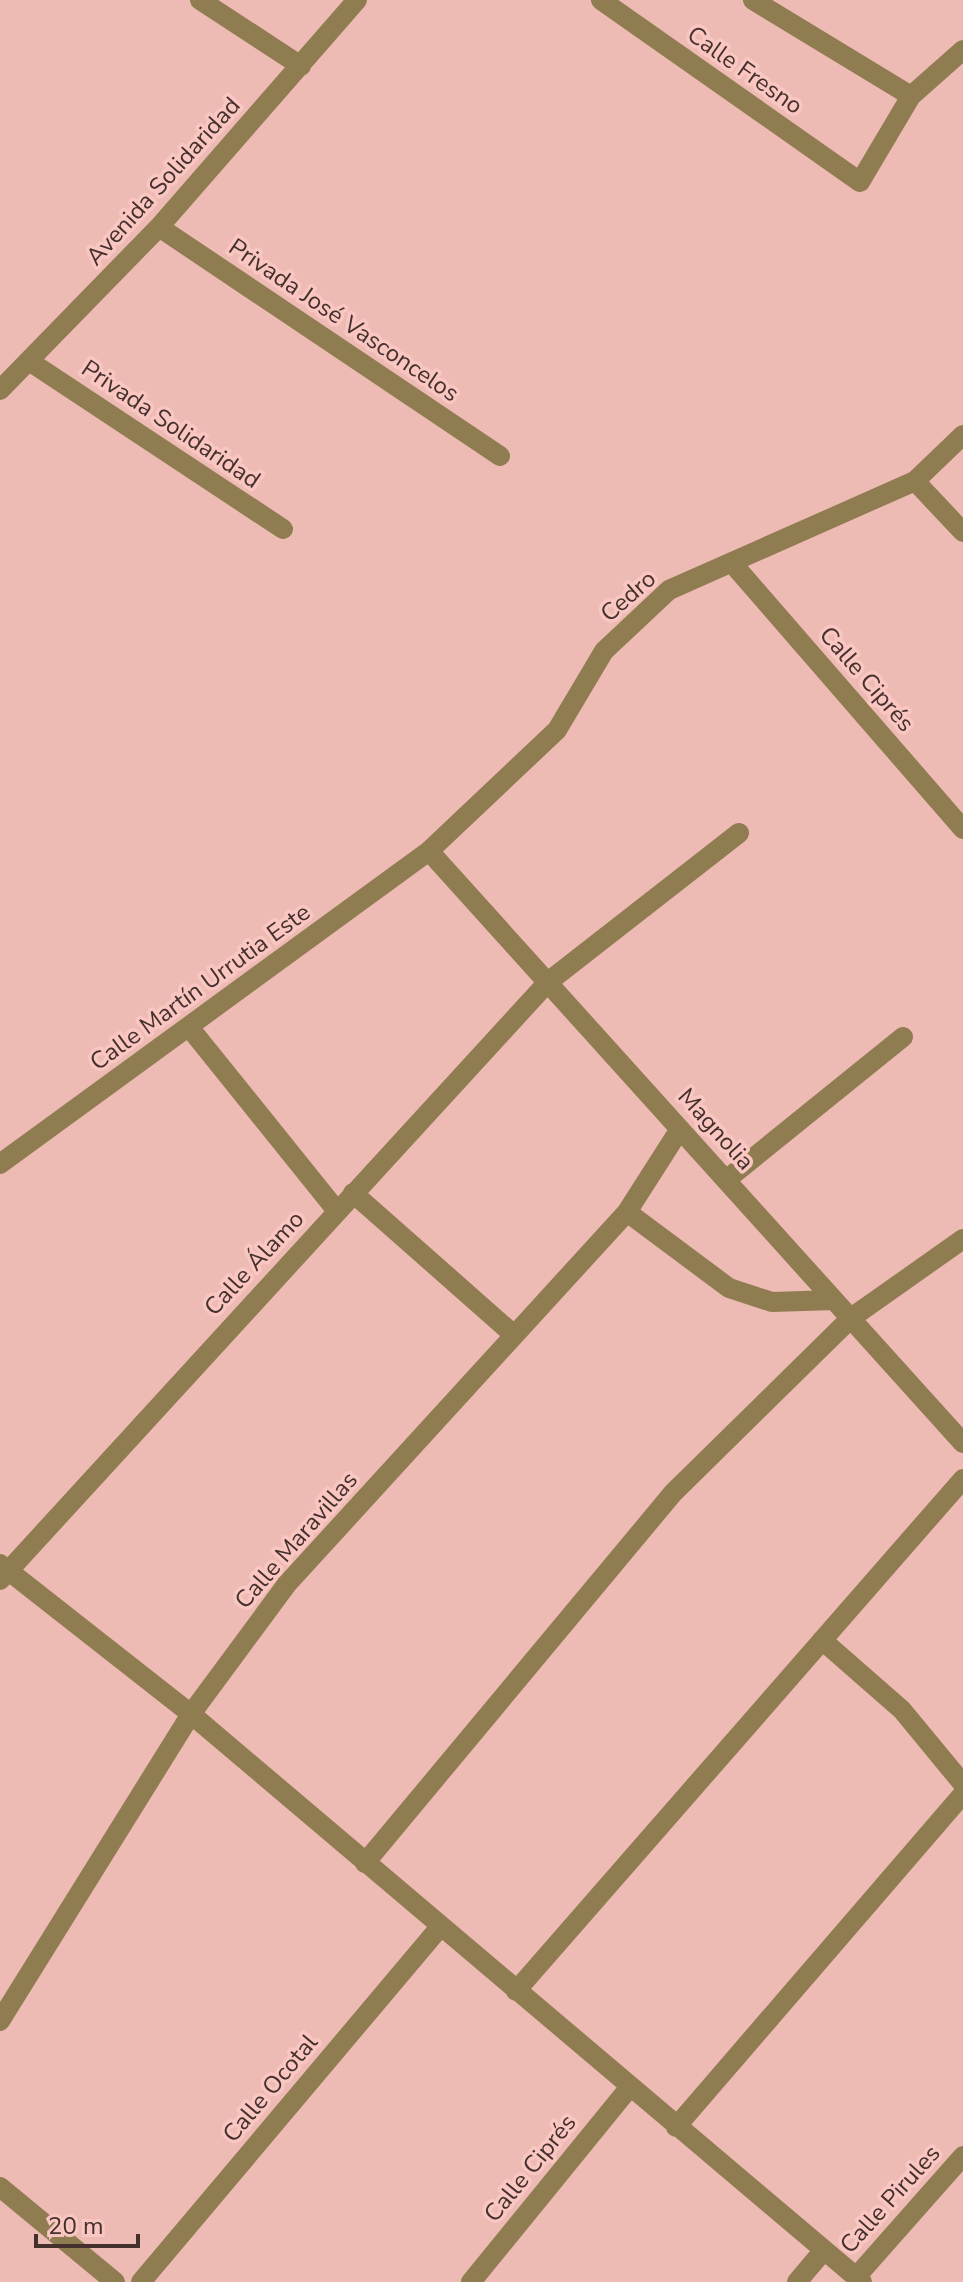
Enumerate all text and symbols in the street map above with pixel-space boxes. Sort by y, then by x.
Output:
street label: Calle Fresno [681,18,809,122]
street label: Avenida Solidaridad [79,90,247,272]
street label: Privada José Vasconcelos [223,231,465,409]
street label: Privada Solidaridad [75,352,267,496]
street label: Cedro [593,563,663,629]
street label: Calle Ciprés [812,619,922,739]
street label: Calle Martín Urrutia Este [83,896,317,1078]
street label: Magnolia [671,1081,761,1177]
street label: Calle Álamo [197,1204,311,1322]
street label: Calle Maravillas [227,1465,365,1615]
street label: Calle Ocotal [215,2027,325,2149]
street label: Calle Ciprés [477,2107,583,2229]
street label: Calle Pirules [833,2138,947,2260]
scale bar [36,2198,138,2248]
text: 20 m [48,2210,104,2242]

